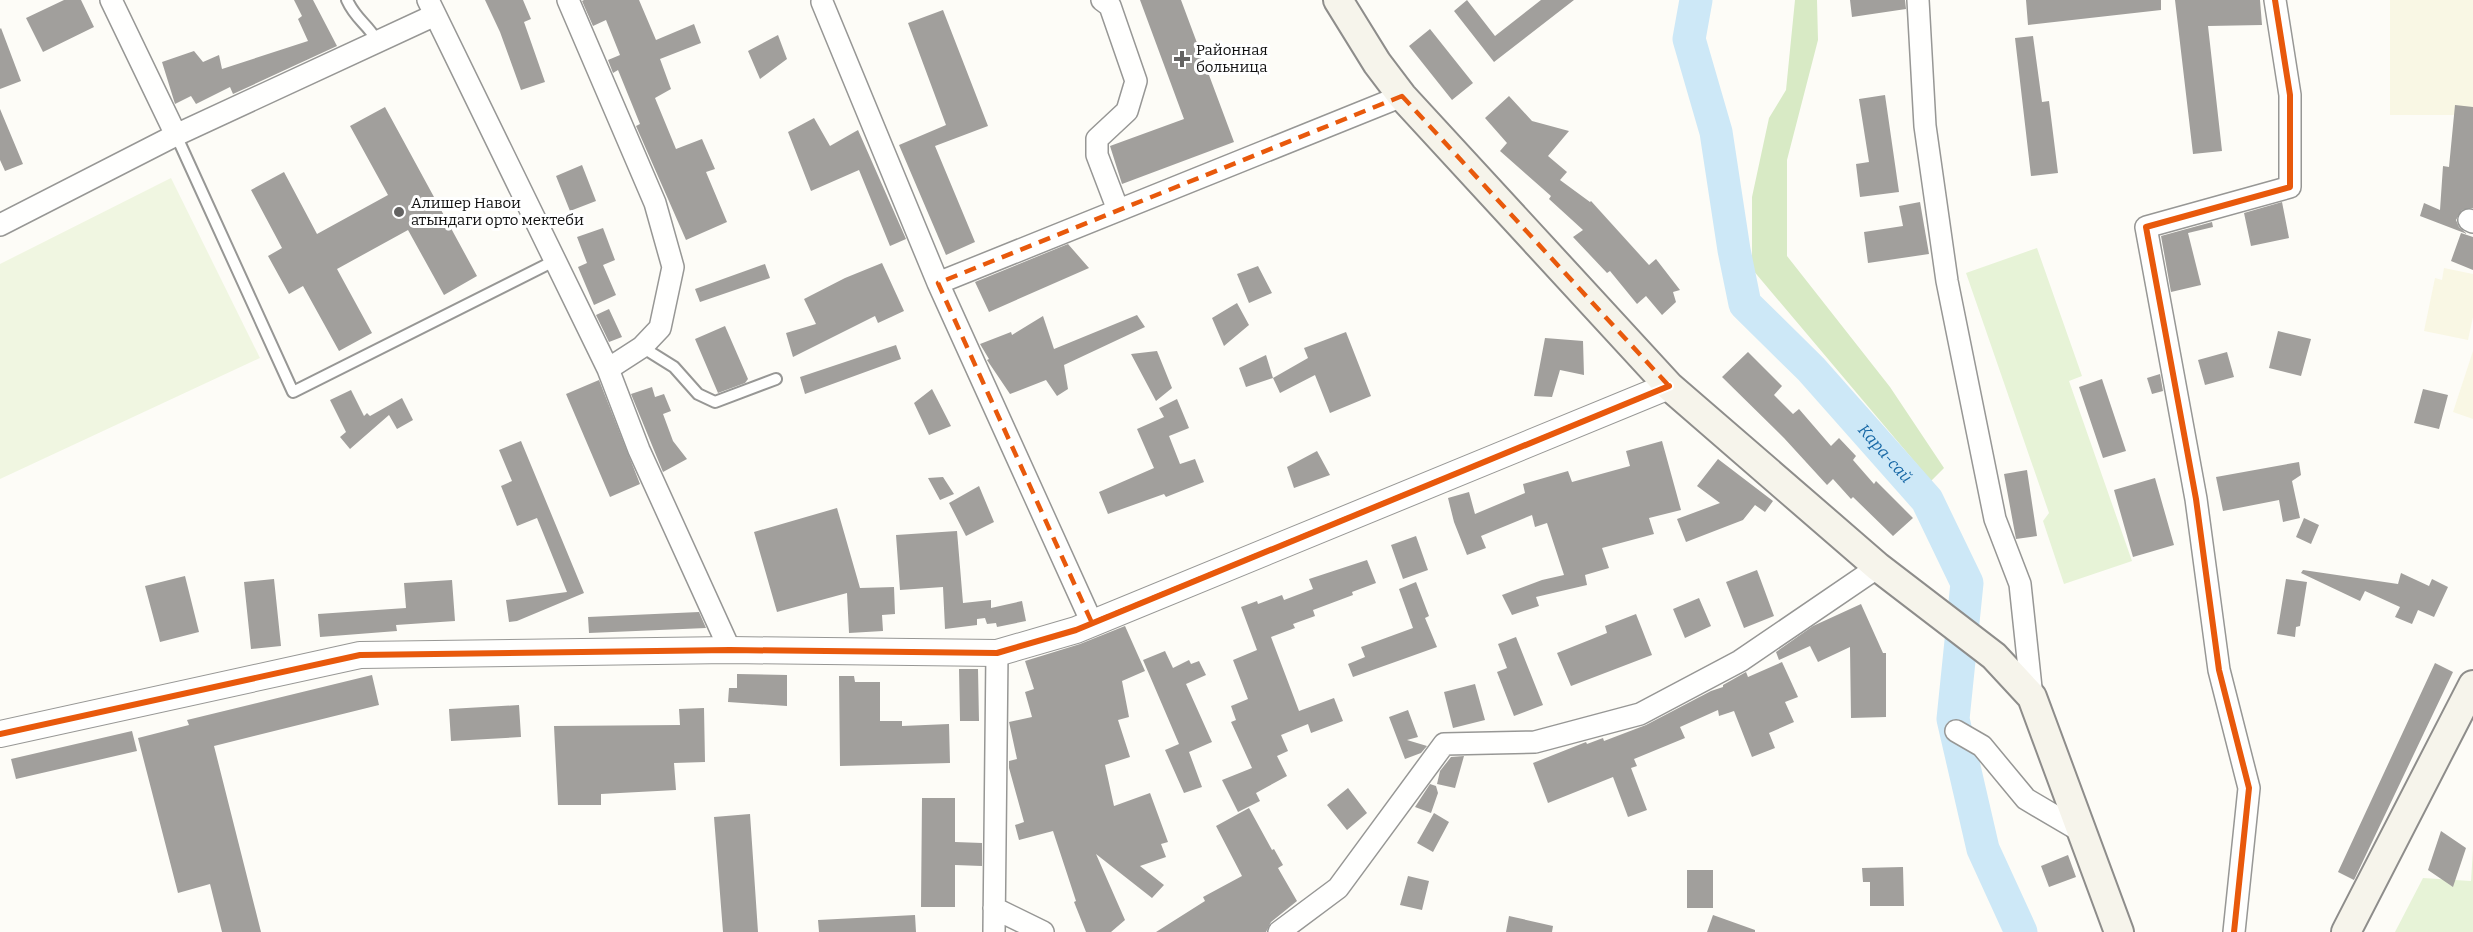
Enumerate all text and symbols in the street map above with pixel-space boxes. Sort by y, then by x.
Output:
place label: Районная больница [1196,41,1268,76]
marker: Районная больница [1173,50,1191,68]
place label: Алишер Навои атындаги орто мектеби [411,194,584,229]
marker: Алишер Навои атындаги орто мектеби [392,205,406,219]
water label: Кара-сай [1854,420,1916,487]

